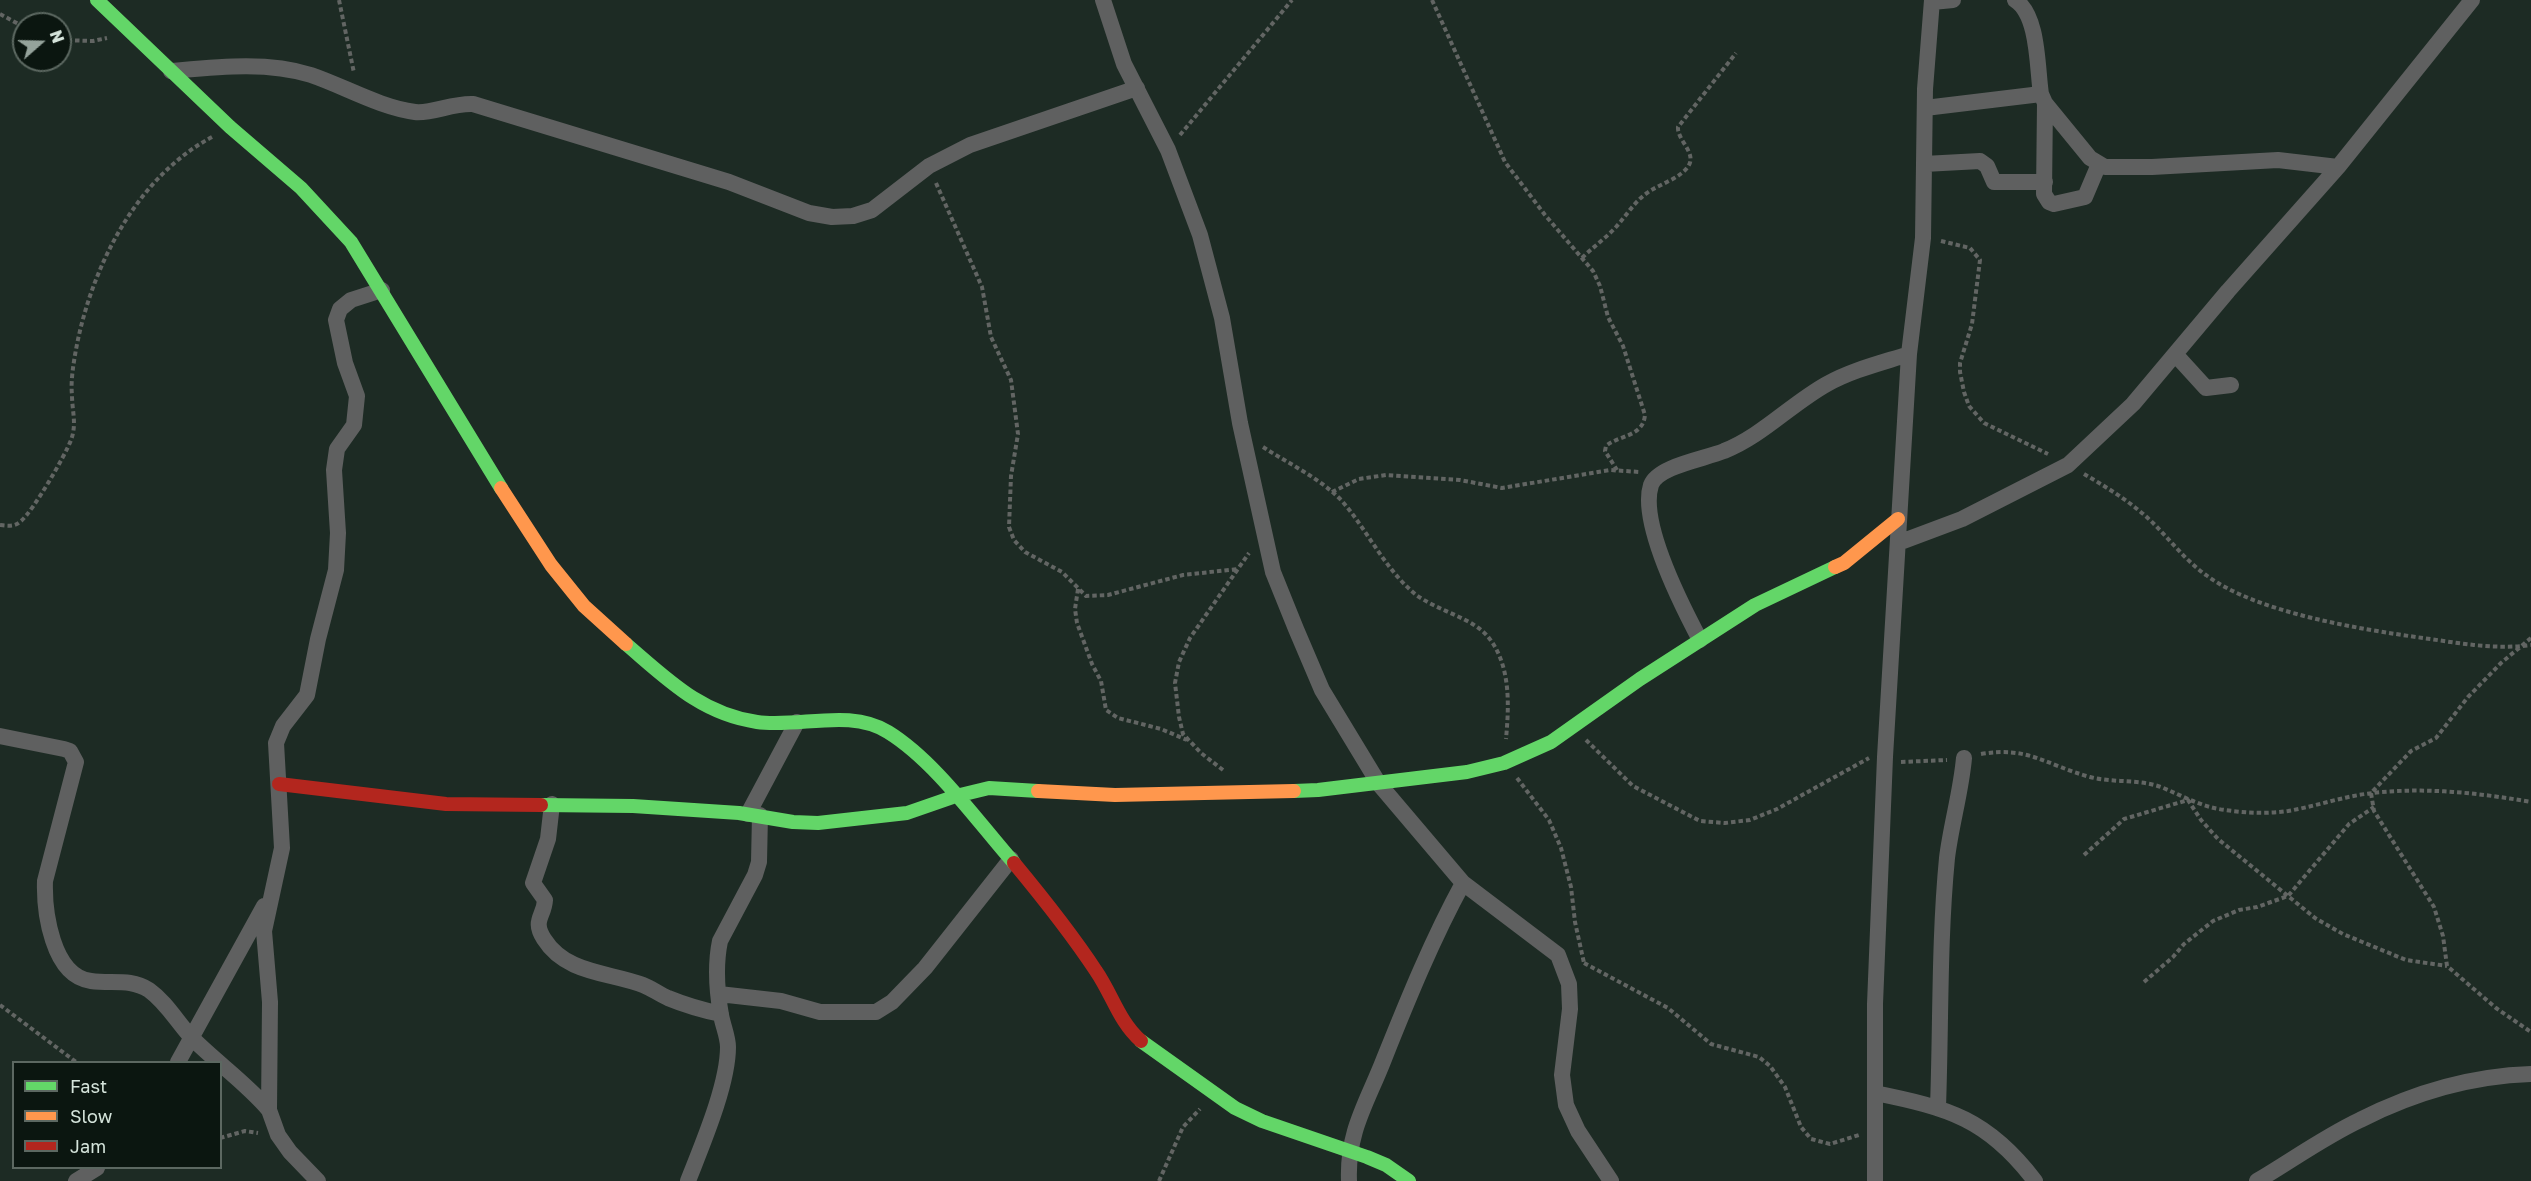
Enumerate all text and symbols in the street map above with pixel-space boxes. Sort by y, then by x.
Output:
north arrow [12,12,72,72]
text: N [46,27,69,46]
legend [12,1061,222,1169]
text: Fast [70,1075,107,1097]
text: Slow [70,1105,112,1127]
text: Jam [70,1135,106,1157]

